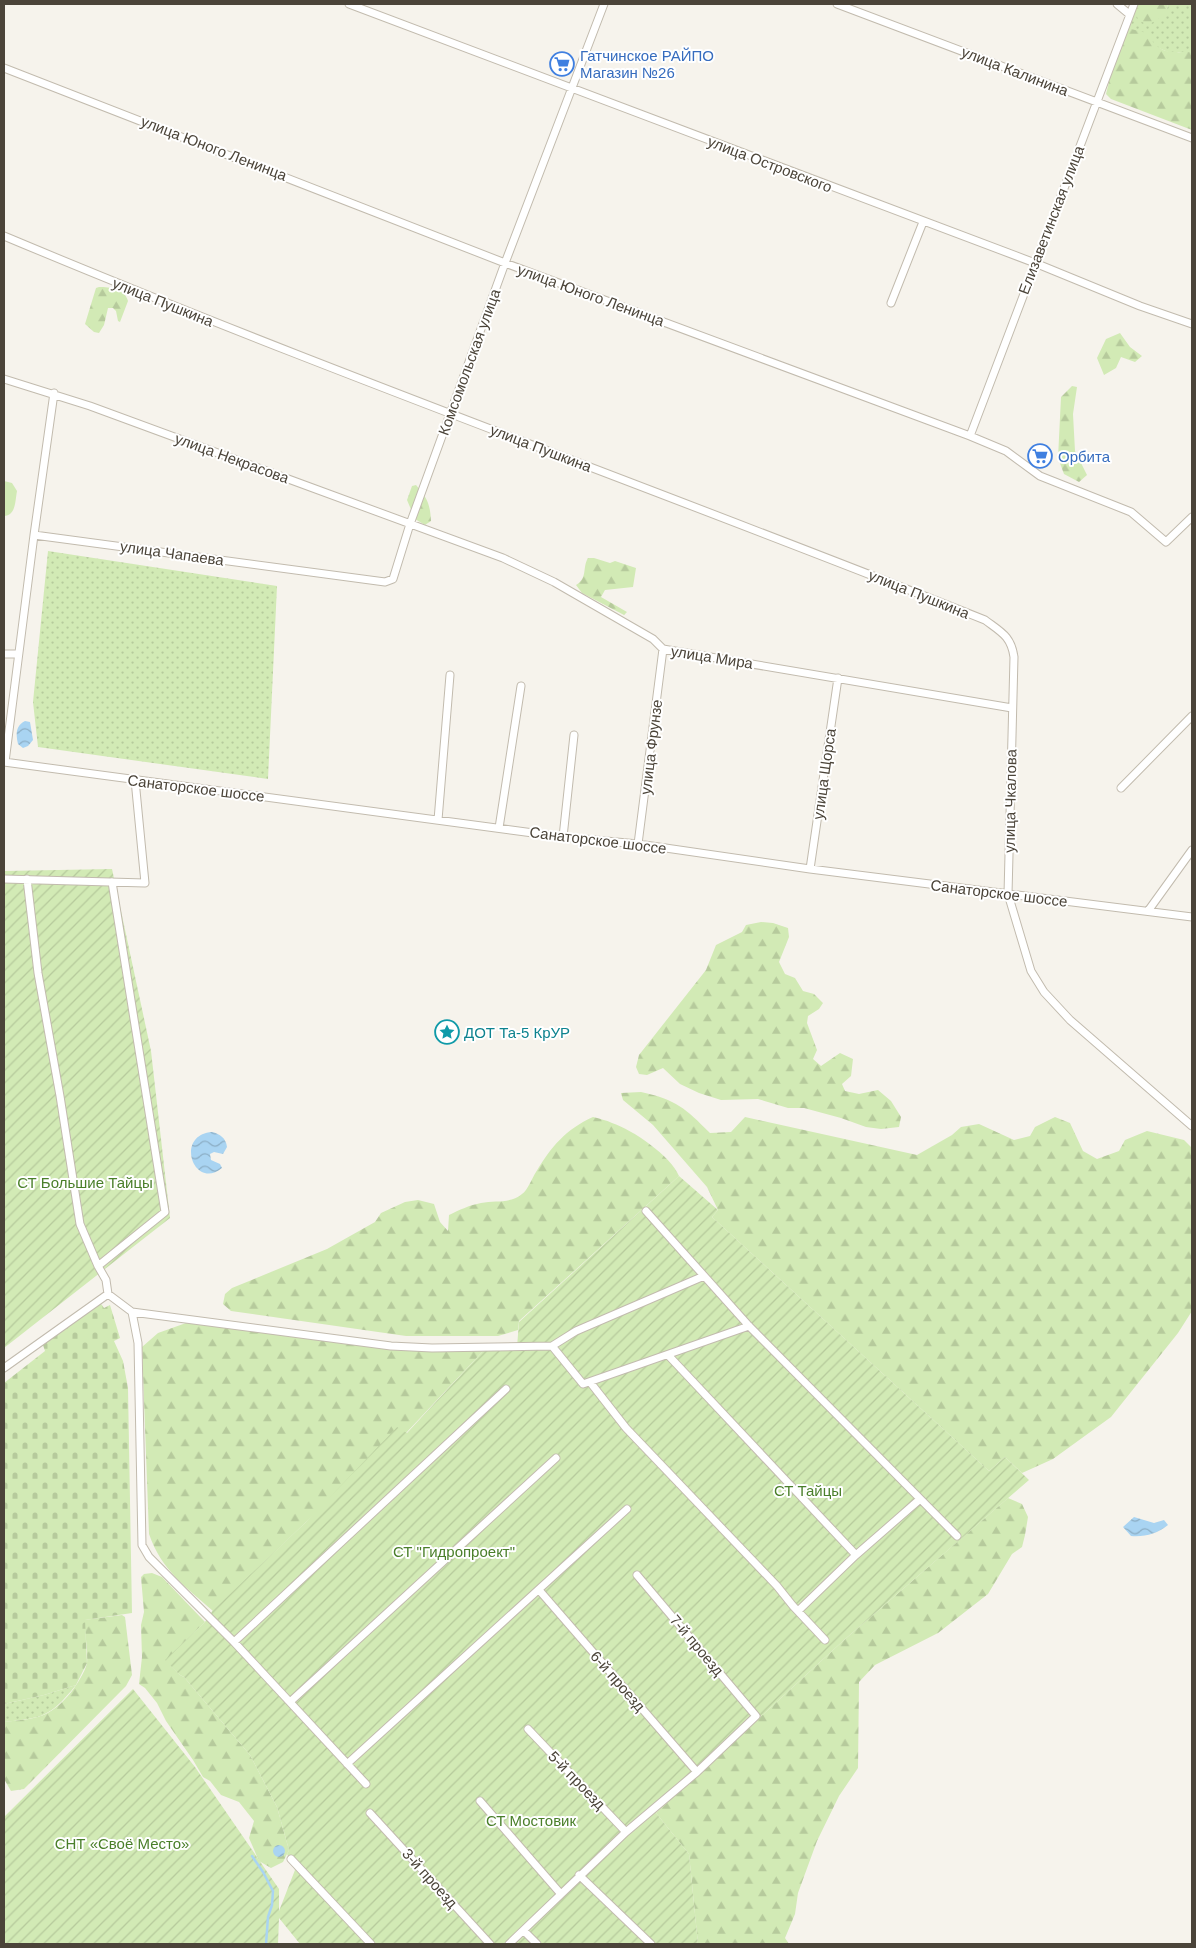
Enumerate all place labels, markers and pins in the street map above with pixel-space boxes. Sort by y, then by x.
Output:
place label: Гатчинское РАЙПО Магазин №26 [580,47,714,81]
supermarket icon: Гатчинское РАЙПО Магазин №26 [549,51,575,77]
supermarket icon: Орбита [1027,443,1053,469]
place label: Орбита [1058,448,1111,465]
place icon: ДОТ Та-5 КрУР [434,1019,460,1045]
place label: ДОТ Та-5 КрУР [464,1024,570,1041]

